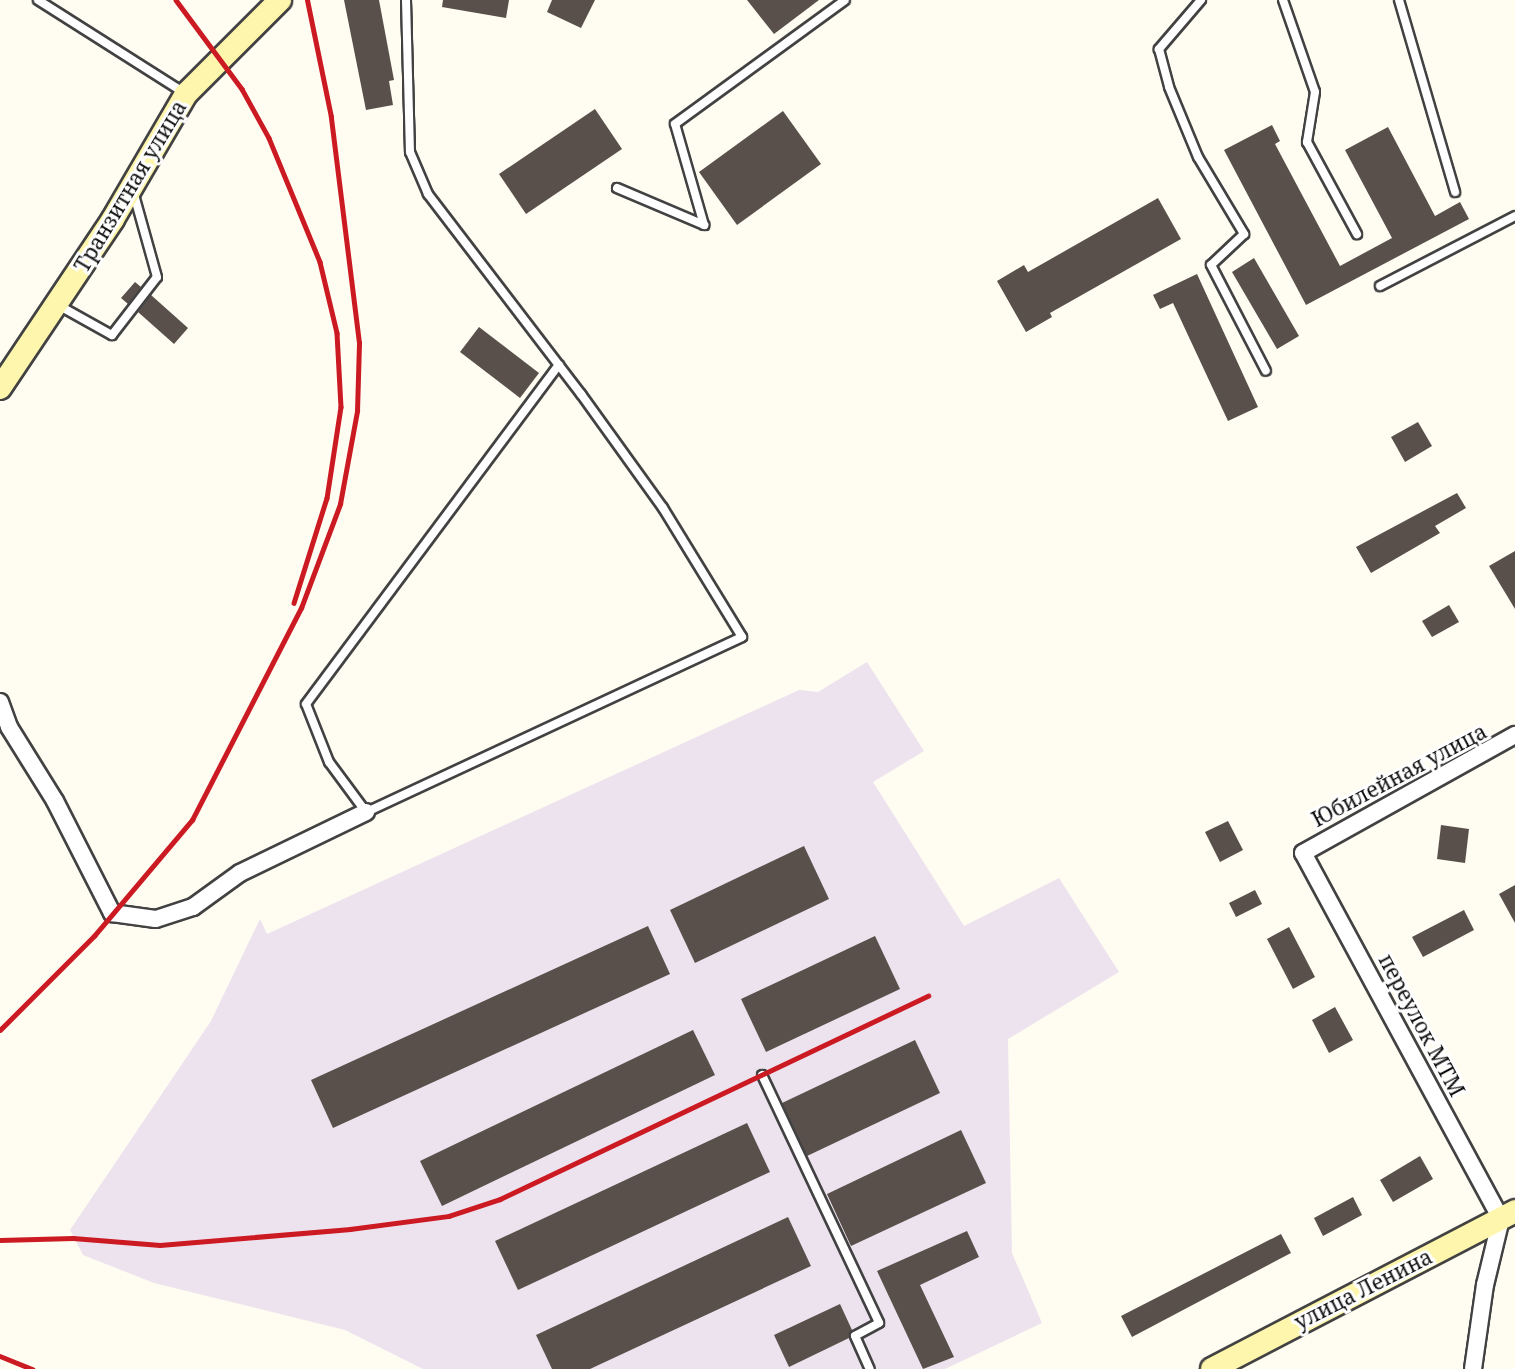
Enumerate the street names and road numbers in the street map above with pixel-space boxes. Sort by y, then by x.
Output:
street label: Транзитная улица [69,95,191,277]
street label: Юбилейная улица [1307,718,1491,832]
street label: переулок МТМ [1374,949,1470,1101]
street label: улица Ленина [1290,1243,1436,1335]

